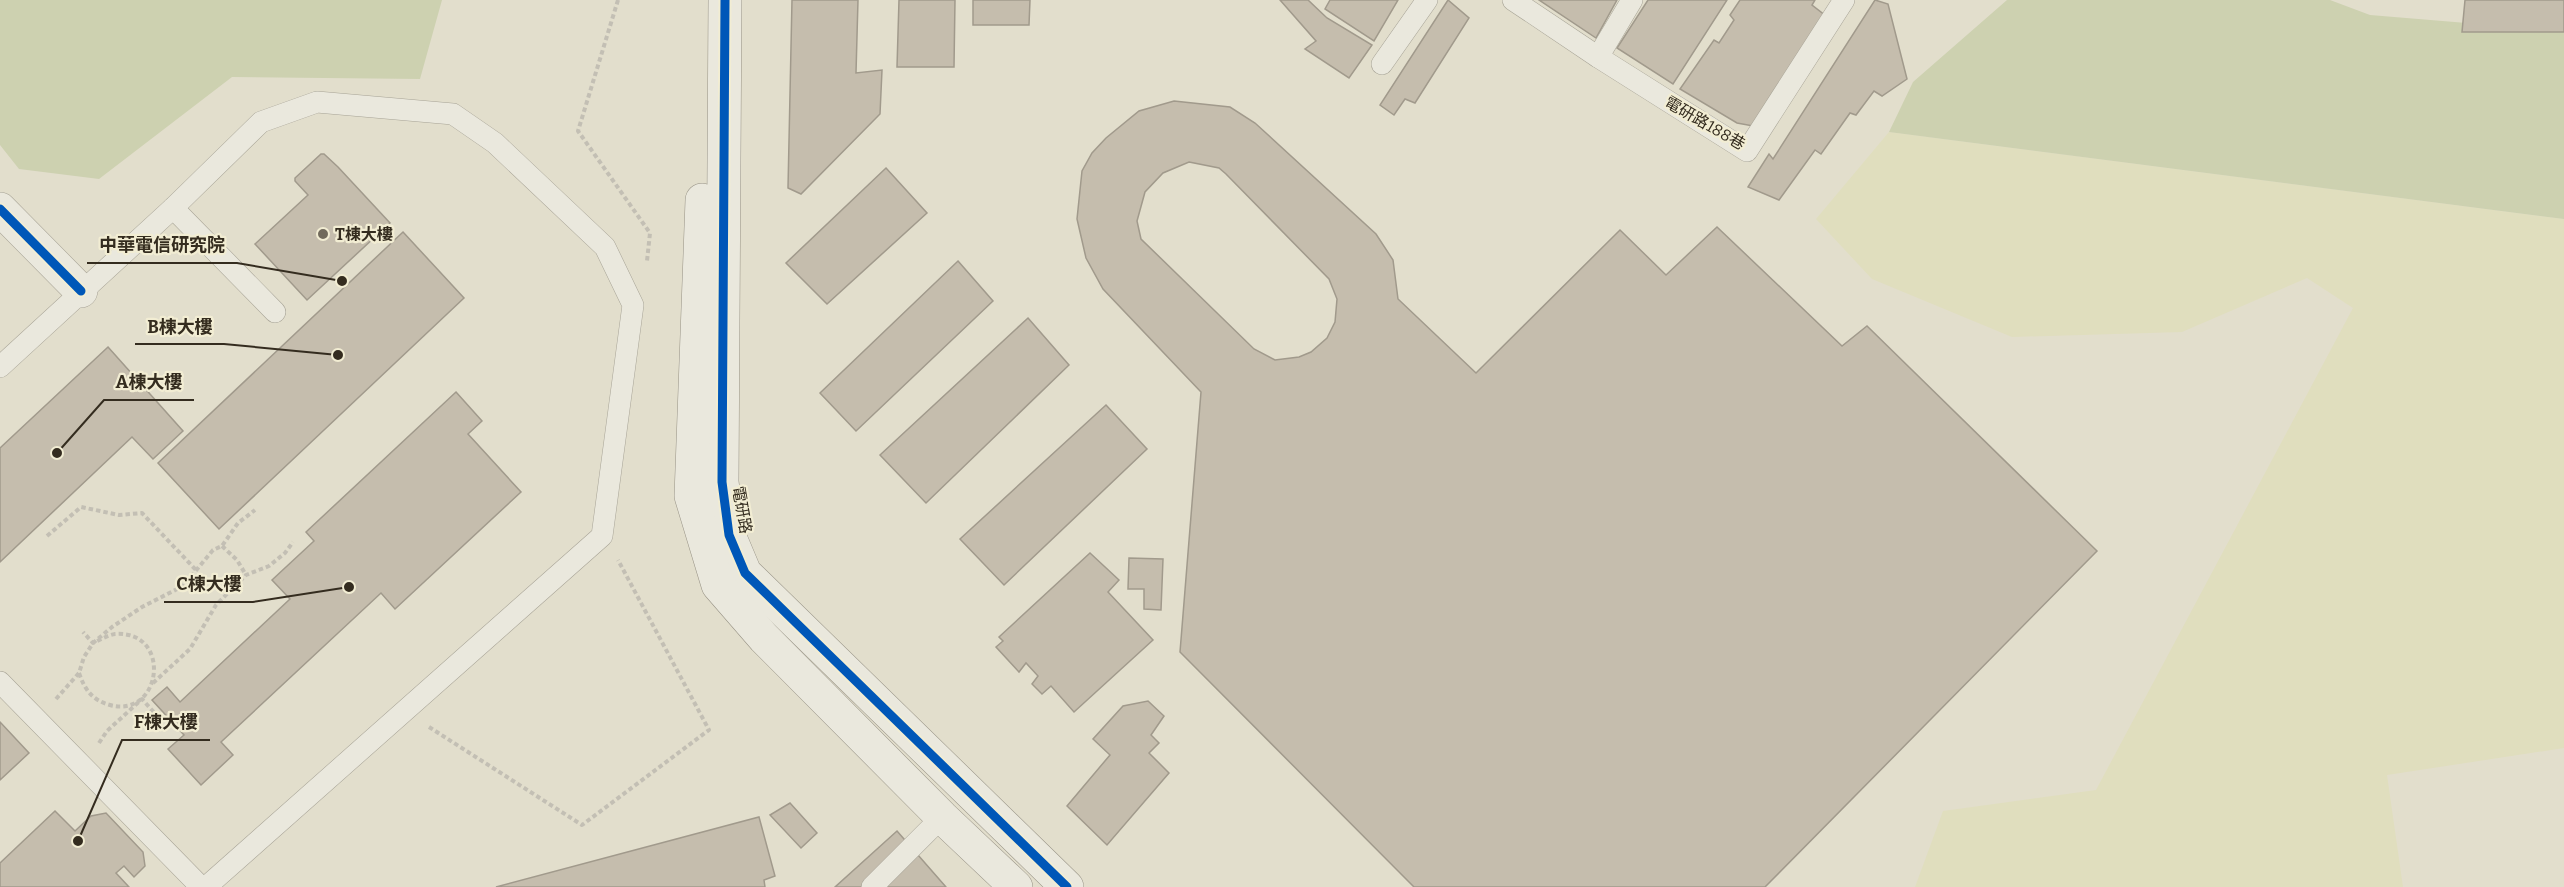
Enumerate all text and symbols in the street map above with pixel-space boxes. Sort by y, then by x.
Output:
street label: 電研路188巷 [1661,92,1749,154]
place label: T棟大樓 [335,225,393,244]
callout: 中華電信研究院 [87,227,237,263]
marker: T棟大樓 [316,227,330,241]
text: 中華電信研究院 [99,234,225,256]
callout: B棟大樓 [135,308,224,344]
text: B棟大樓 [147,316,213,338]
callout: A棟大樓 [104,364,194,400]
text: A棟大樓 [116,371,182,393]
street label: 電研路 [728,485,756,535]
callout: C棟大樓 [164,566,253,602]
text: C棟大樓 [176,573,242,595]
callout: F棟大樓 [122,704,210,740]
text: F棟大樓 [134,711,198,733]

